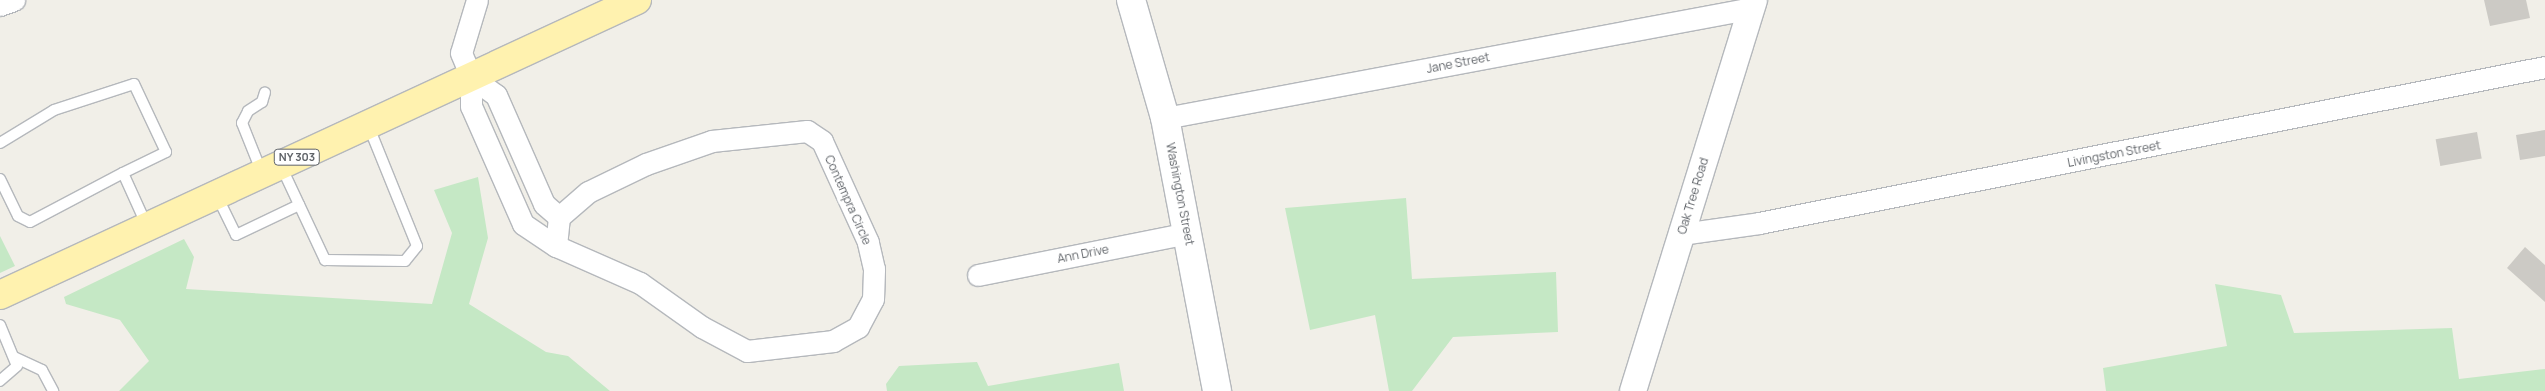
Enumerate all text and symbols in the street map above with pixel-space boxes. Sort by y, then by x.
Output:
street label: Jane Street [1425,50,1491,76]
street label: Livingston Street [2066,138,2162,170]
street label: Washington Street [1163,141,1197,247]
road number: NY 303 [273,148,321,166]
street label: Contempra Circle [822,153,874,247]
street label: Oak Tree Road [1675,156,1711,236]
street label: Ann Drive [1056,242,1110,266]

